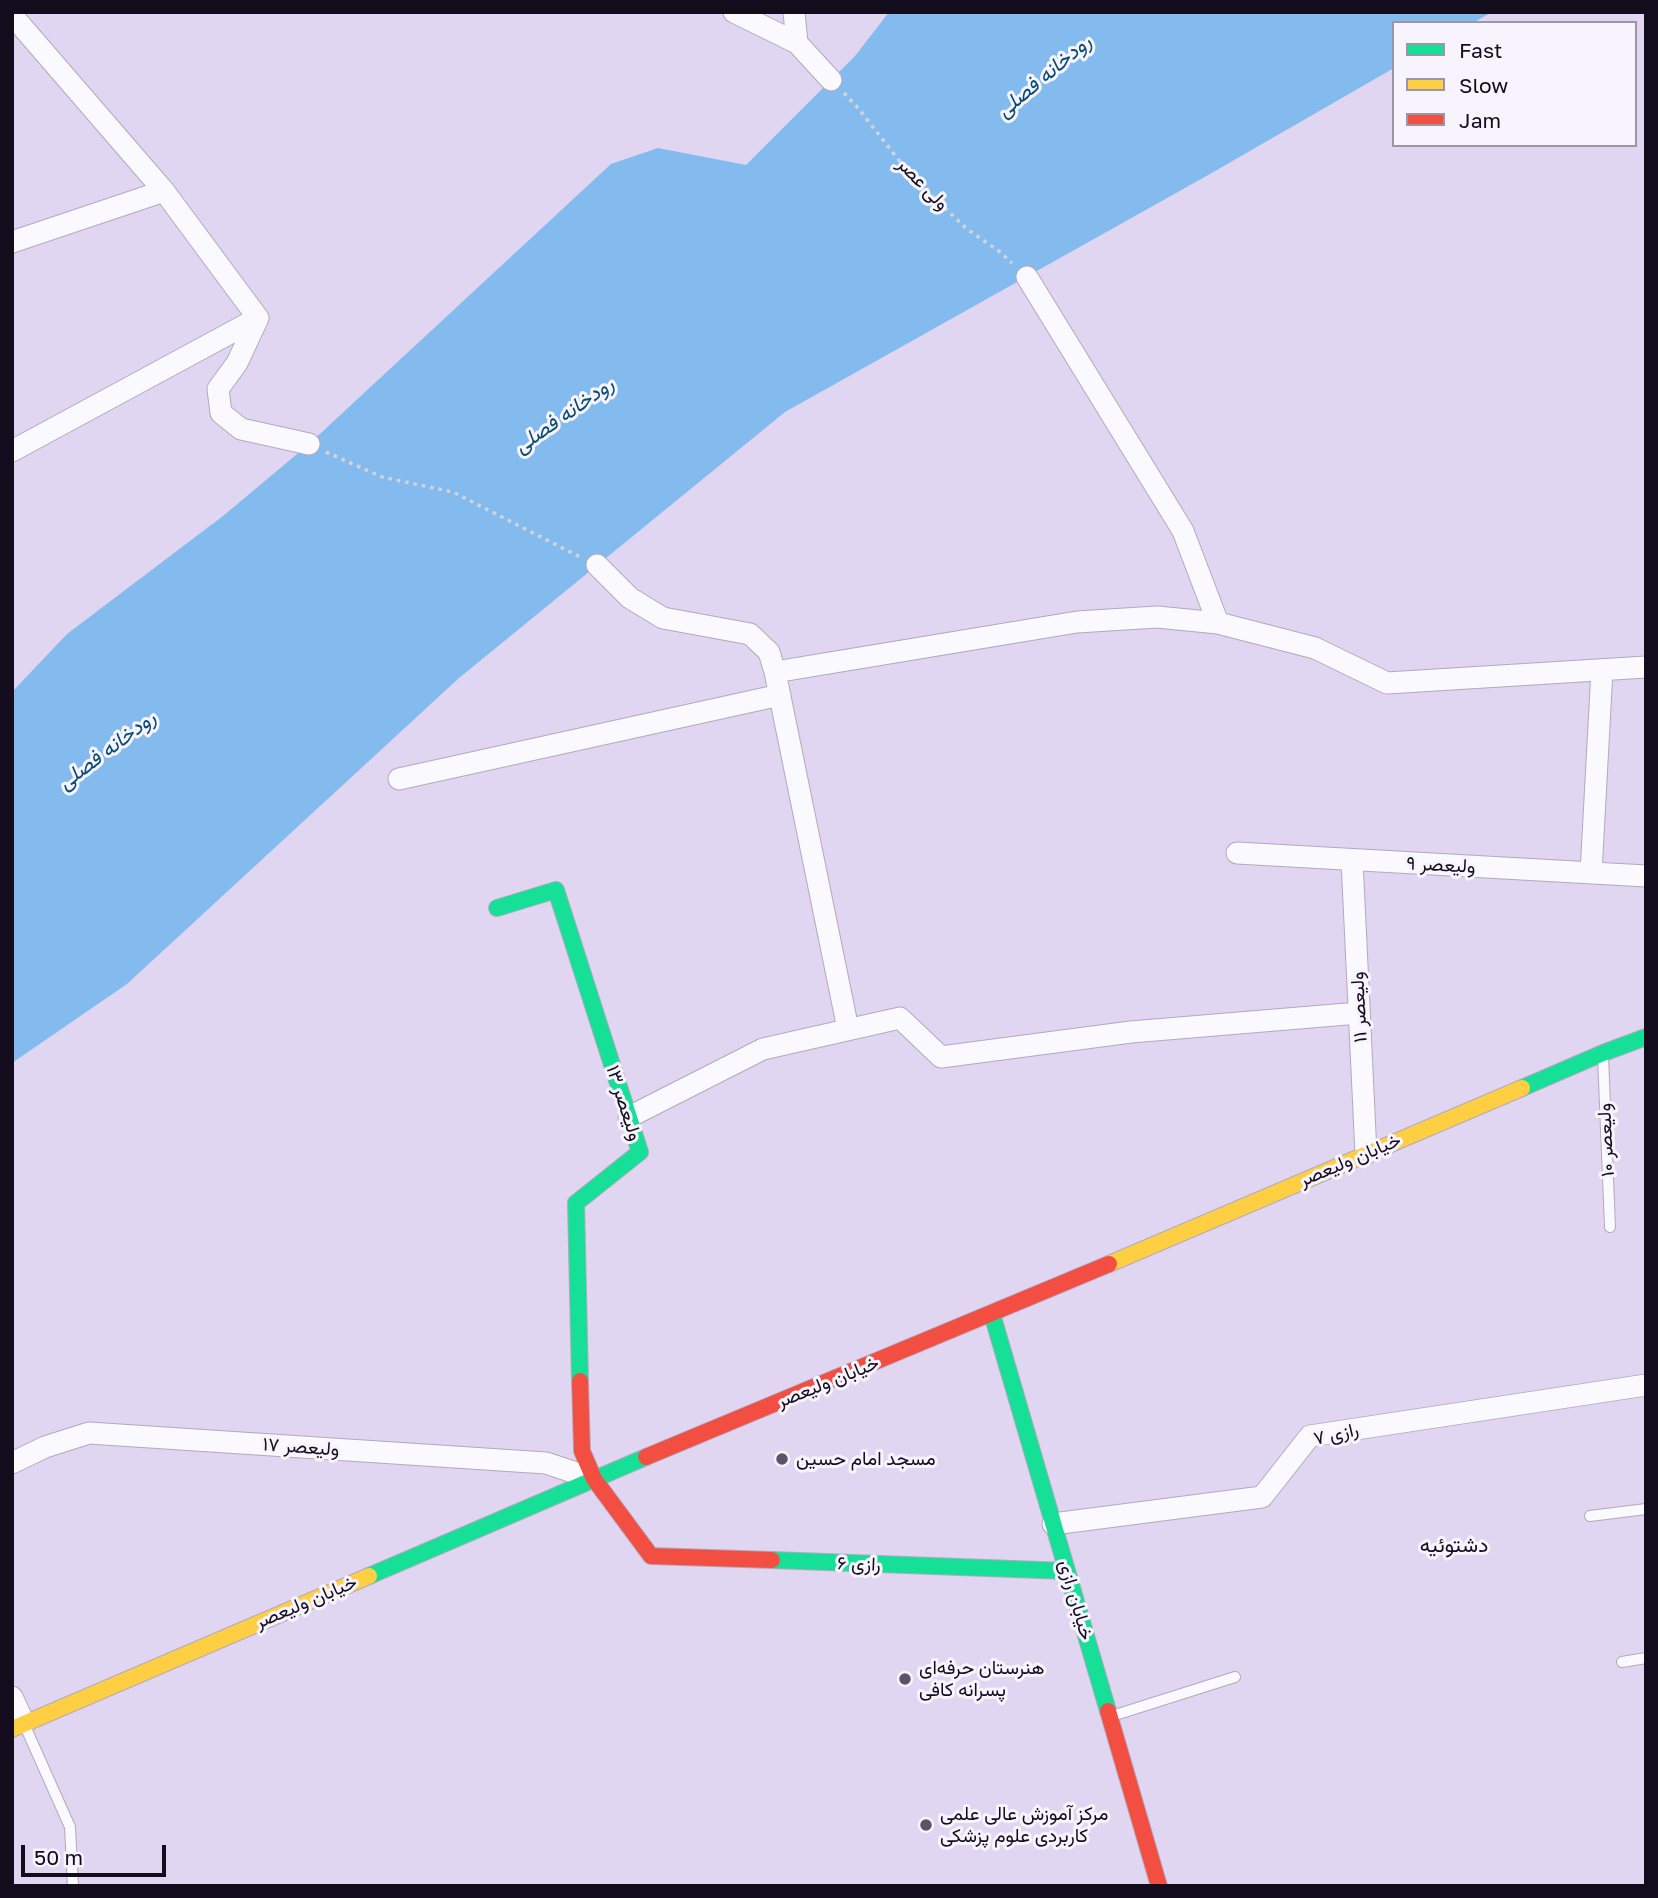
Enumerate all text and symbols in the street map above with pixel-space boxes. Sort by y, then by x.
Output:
legend [1392,21,1637,147]
water label: رودخانه فصلی [992,29,1096,123]
text: Fast [1459,37,1502,63]
text: Slow [1459,72,1508,98]
text: Jam [1459,107,1501,133]
street label: ولی عصر [892,153,954,215]
water label: رودخانه فصلی [509,371,619,459]
water label: رودخانه فصلی [53,705,161,795]
street label: ولیعصر ۹ [1406,852,1476,878]
street label: ولیعصر ۱۱ [1346,971,1372,1043]
street label: ولیعصر ۱۳ [601,1062,647,1144]
street label: ولیعصر ۱۰ [1593,1103,1619,1177]
street label: خیابان ولیعصر [1296,1128,1404,1192]
street label: خیابان ولیعصر [774,1351,882,1413]
street label: رازی ۷ [1311,1418,1361,1450]
street label: ولیعصر ۱۷ [262,1433,340,1461]
place label: مسجد امام حسین [796,1448,936,1470]
marker: مسجد امام حسین [774,1451,790,1467]
district label: دشتوئیه [1420,1532,1488,1558]
street label: رازی ۶ [837,1552,881,1576]
street label: خیابان رازی [1054,1557,1098,1643]
street label: خیابان ولیعصر [252,1570,360,1634]
place label: هنرستان حرفه‌ای پسرانه کافی [919,1657,1044,1701]
marker: هنرستان حرفه‌ای پسرانه کافی [897,1671,913,1687]
place label: مرکز آموزش عالی علمی کاربردی علوم پزشکی [940,1803,1108,1847]
marker: مرکز آموزش عالی علمی کاربردی علوم پزشکی [918,1817,934,1833]
scale bar [24,1832,170,1876]
text: 50 m [34,1844,83,1870]

